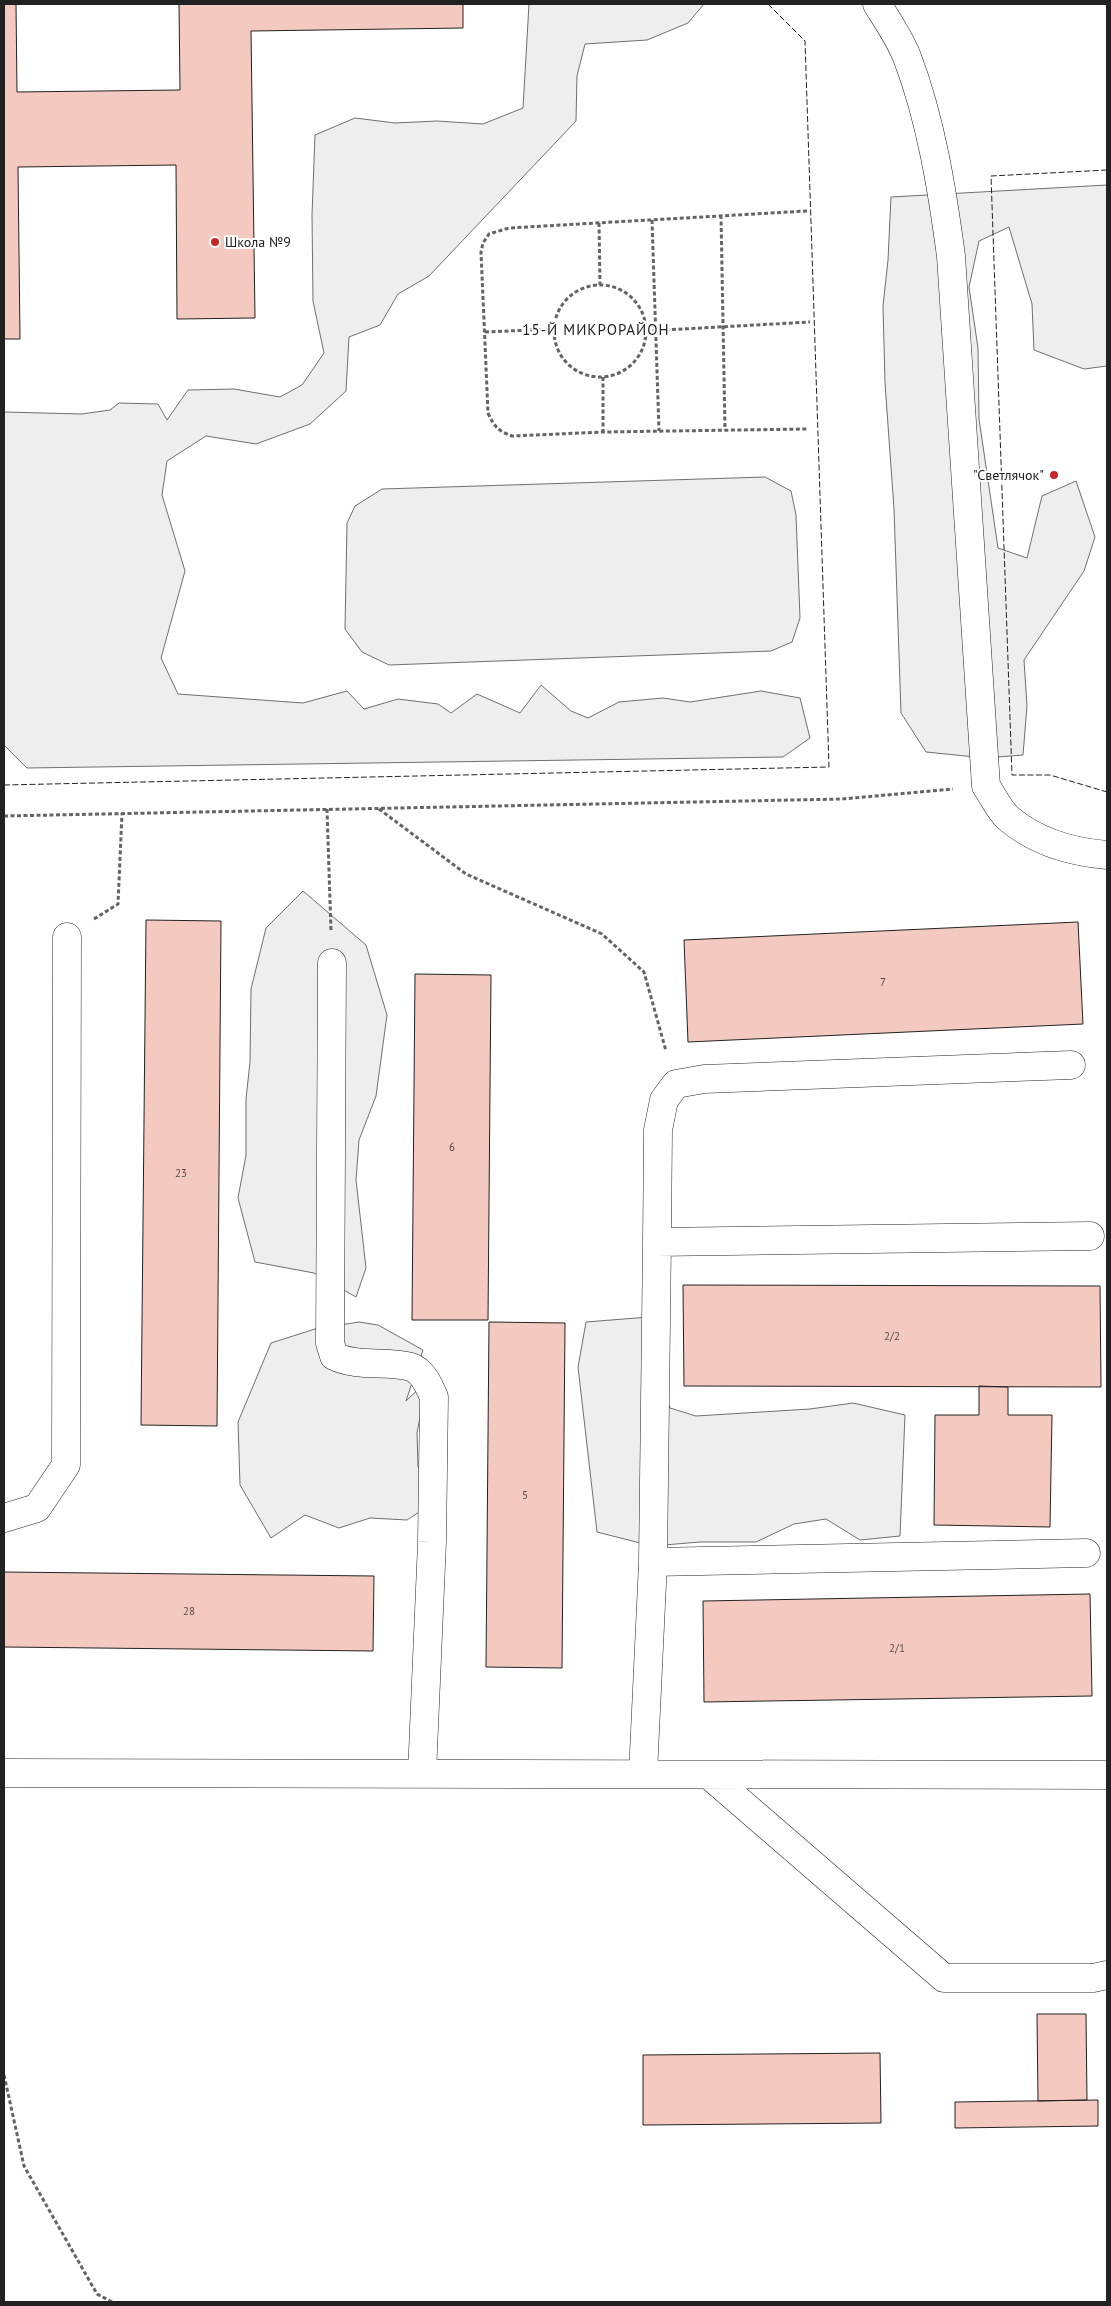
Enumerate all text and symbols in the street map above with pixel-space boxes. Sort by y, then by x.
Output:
place label: Школа №9 [225,233,291,251]
marker: Школа №9 [209,236,221,248]
district label: 15-Й МИКРОРАЙОН [522,320,670,339]
place label: "Светлячок" [973,466,1044,484]
marker: "Светлячок" [1048,469,1060,481]
house number: 7 [880,975,886,989]
house number: 6 [449,1140,455,1154]
house number: 23 [175,1166,187,1180]
house number: 2/2 [884,1329,900,1343]
house number: 5 [522,1488,528,1502]
house number: 28 [183,1604,195,1618]
house number: 2/1 [889,1641,905,1655]

